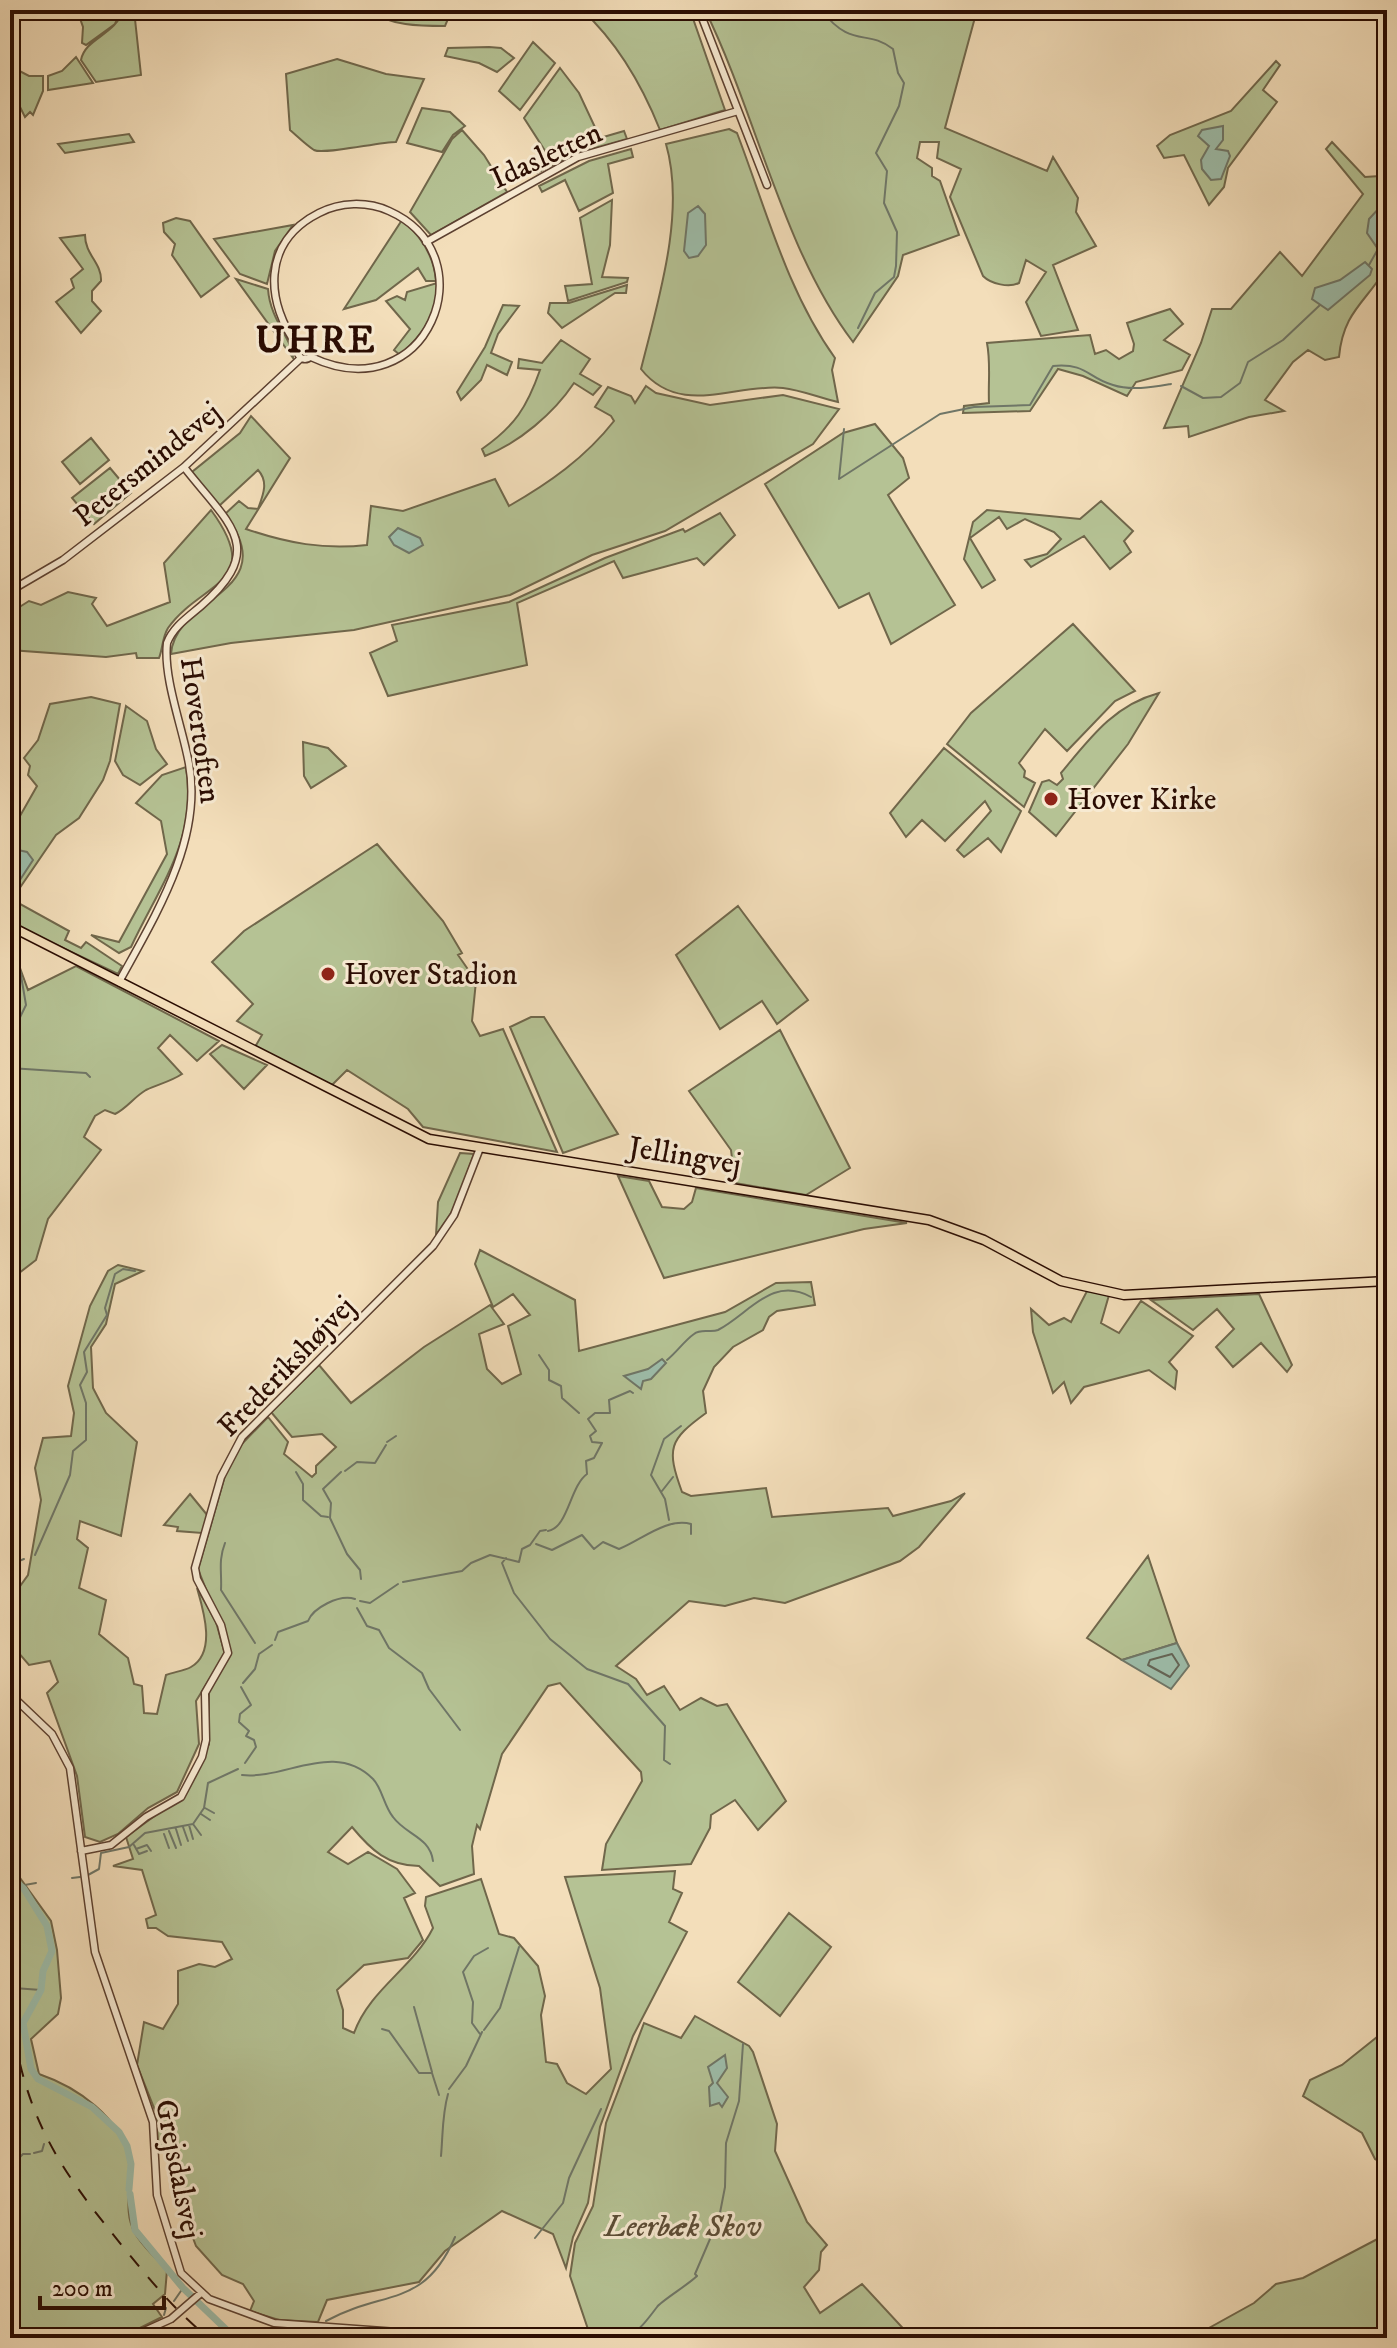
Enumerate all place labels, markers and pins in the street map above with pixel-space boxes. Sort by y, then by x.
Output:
place label: Hover Kirke [1067,782,1216,819]
marker: Hover Kirke [1042,790,1060,808]
place label: Hover Stadion [344,957,518,994]
marker: Hover Stadion [319,965,337,983]

